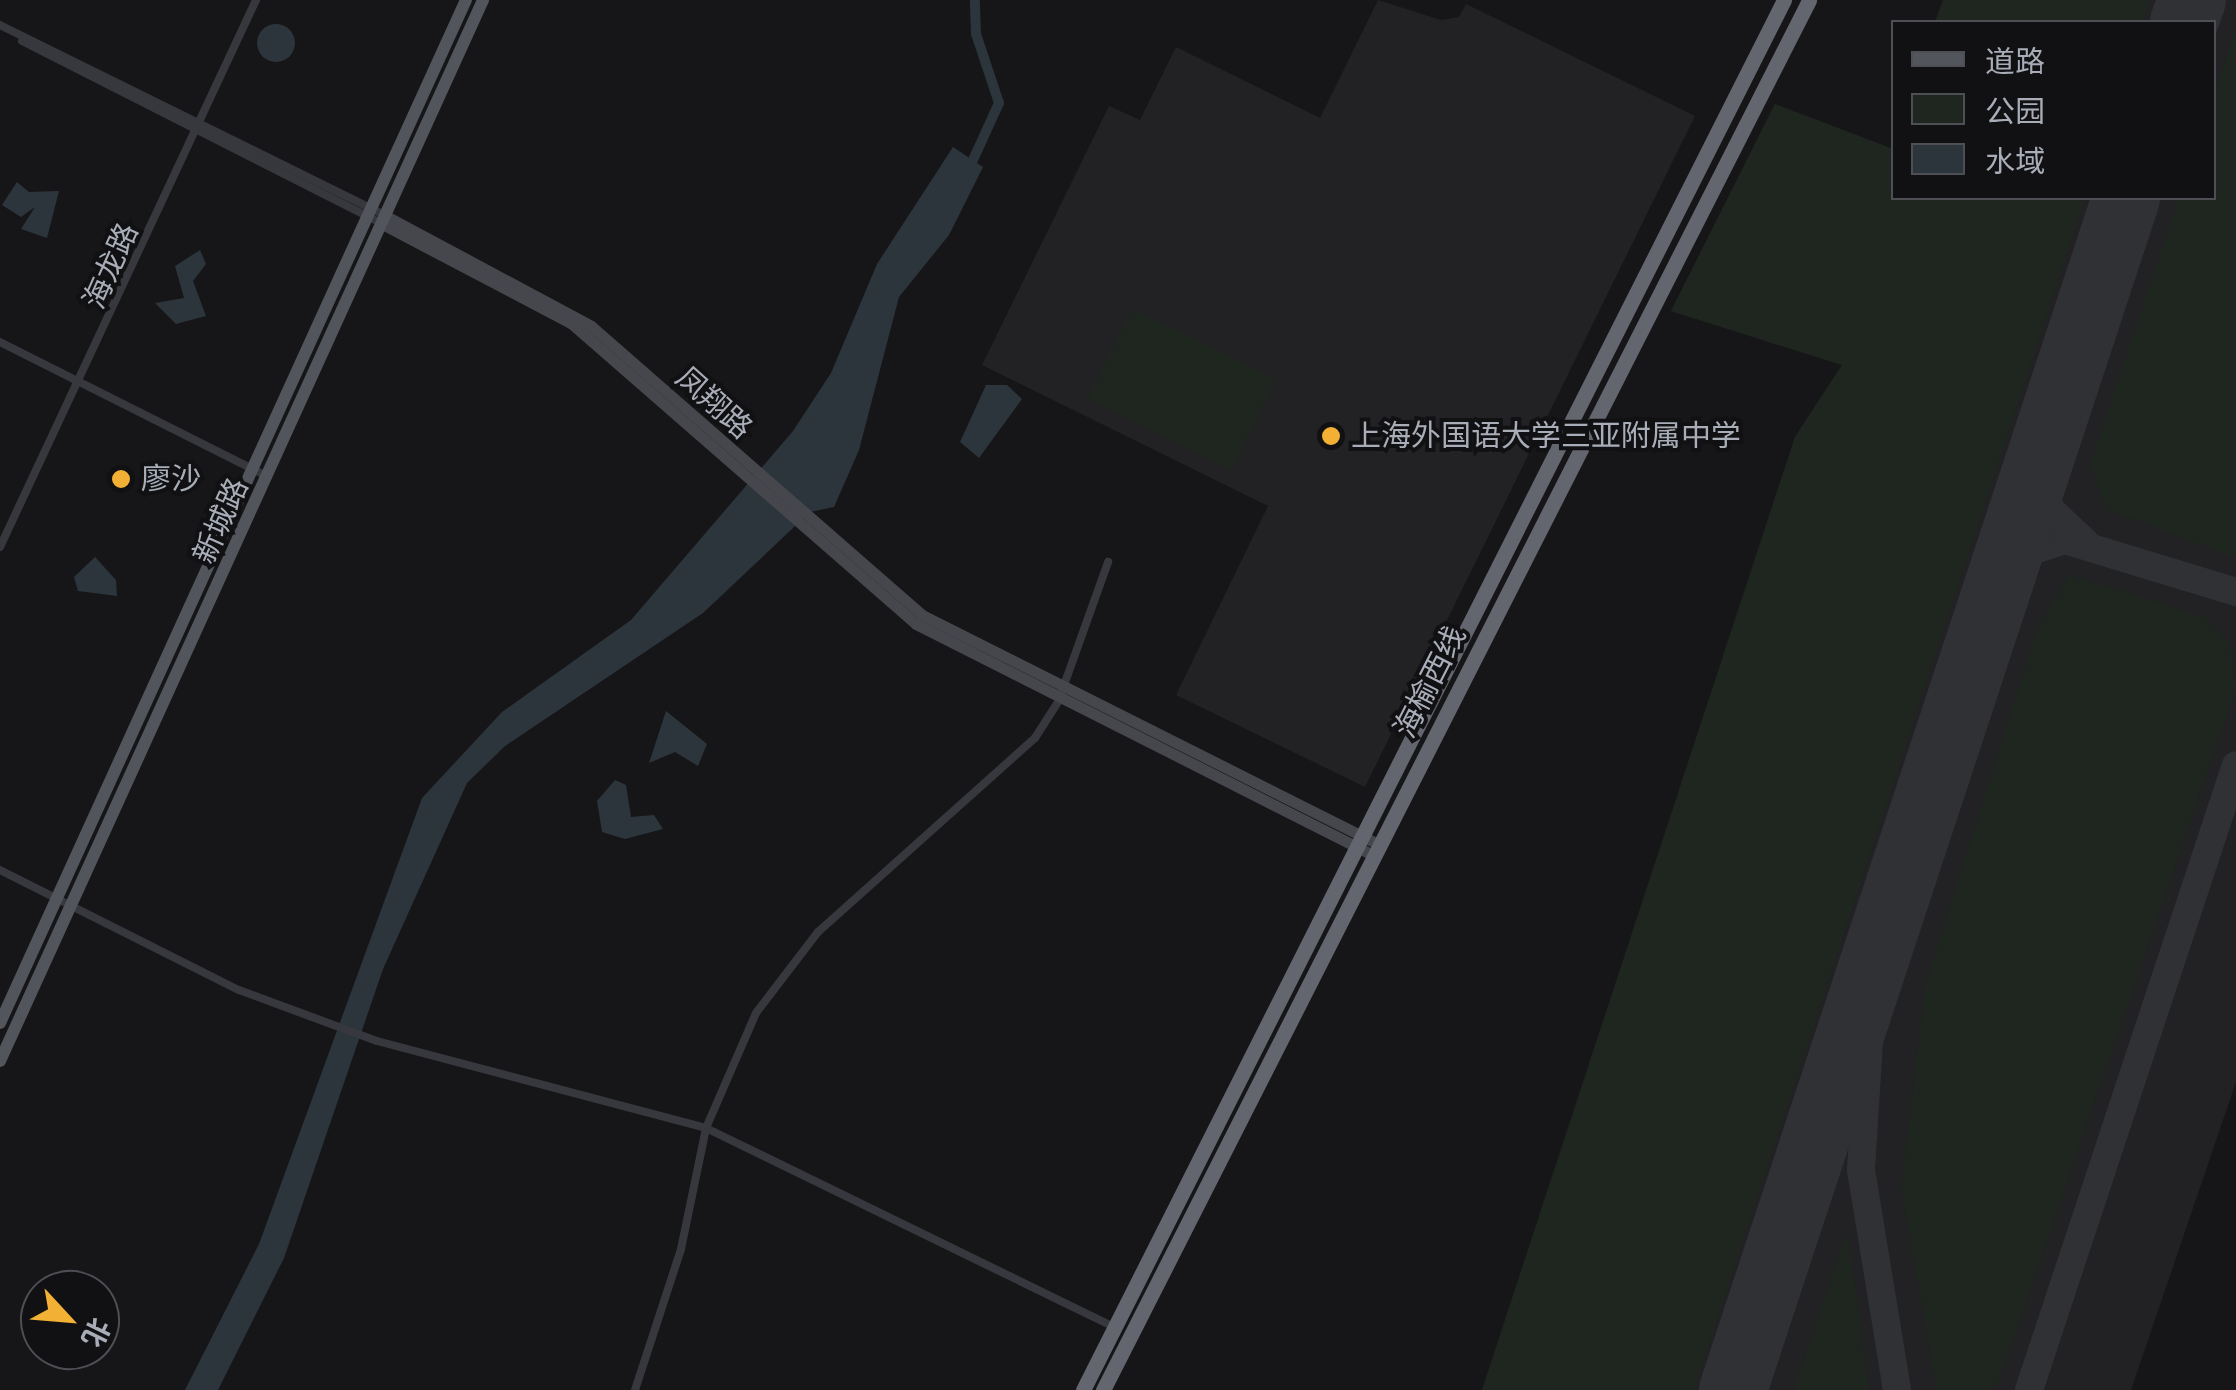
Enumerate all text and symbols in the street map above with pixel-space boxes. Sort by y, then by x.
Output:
legend [1891,20,2216,200]
text: 道路 [1985,44,2045,79]
text: 公园 [1985,94,2045,129]
text: 水域 [1985,144,2045,179]
street label: 海龙路 [76,218,146,314]
street label: 凤翔路 [669,360,759,446]
place label: 上海外国语大学三亚附属中学 [1351,418,1741,454]
marker: 上海外国语大学三亚附属中学 [1320,425,1342,447]
place label: 廖沙 [141,461,201,497]
marker: 廖沙 [110,468,132,490]
street label: 新城路 [186,473,256,569]
street label: 海榆西线 [1387,620,1473,744]
north arrow [20,1270,120,1370]
text: 北 [75,1313,117,1352]

